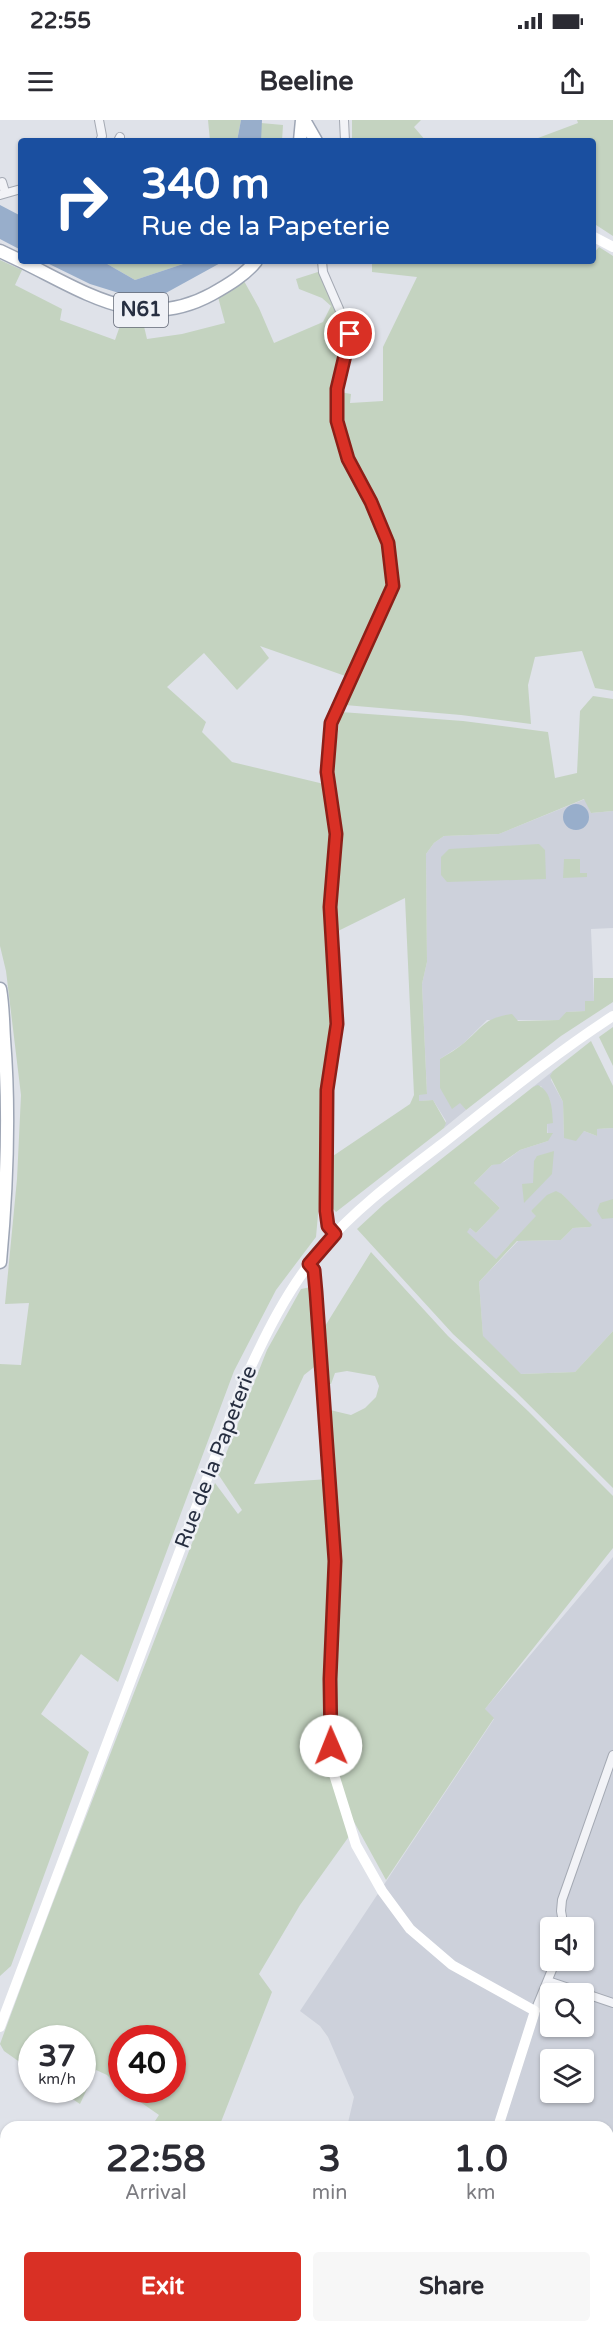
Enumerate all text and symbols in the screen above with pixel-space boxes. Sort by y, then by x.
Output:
text: 22:55 [30,8,91,34]
icon: menu [24,65,57,98]
text: Beeline [259,65,354,98]
icon: share [556,65,589,98]
text: 340 m [141,159,270,210]
icon: right [42,162,120,240]
text: Rue de la Papeterie [141,210,390,243]
road number: N61 [114,293,168,327]
pin [324,308,375,359]
icon: arrive [333,317,366,350]
street label: Rue de la Papeterie [170,1362,262,1552]
position arrow [299,1714,363,1778]
map controls [540,1917,594,2103]
button: sound [540,1917,594,1971]
button: search [540,1983,594,2037]
speed limit sign: 40 [108,2025,186,2103]
text: 37 [38,2038,76,2075]
button: layers [540,2049,594,2103]
text: km/h [38,2070,76,2088]
text: 22:58 [106,2138,206,2181]
text: 3 [318,2138,341,2181]
text: 1.0 [453,2138,508,2181]
text: Arrival [125,2181,187,2205]
text: min [312,2181,347,2205]
text: km [466,2181,495,2205]
button: Exit [24,2252,301,2321]
button: Share [313,2252,590,2321]

